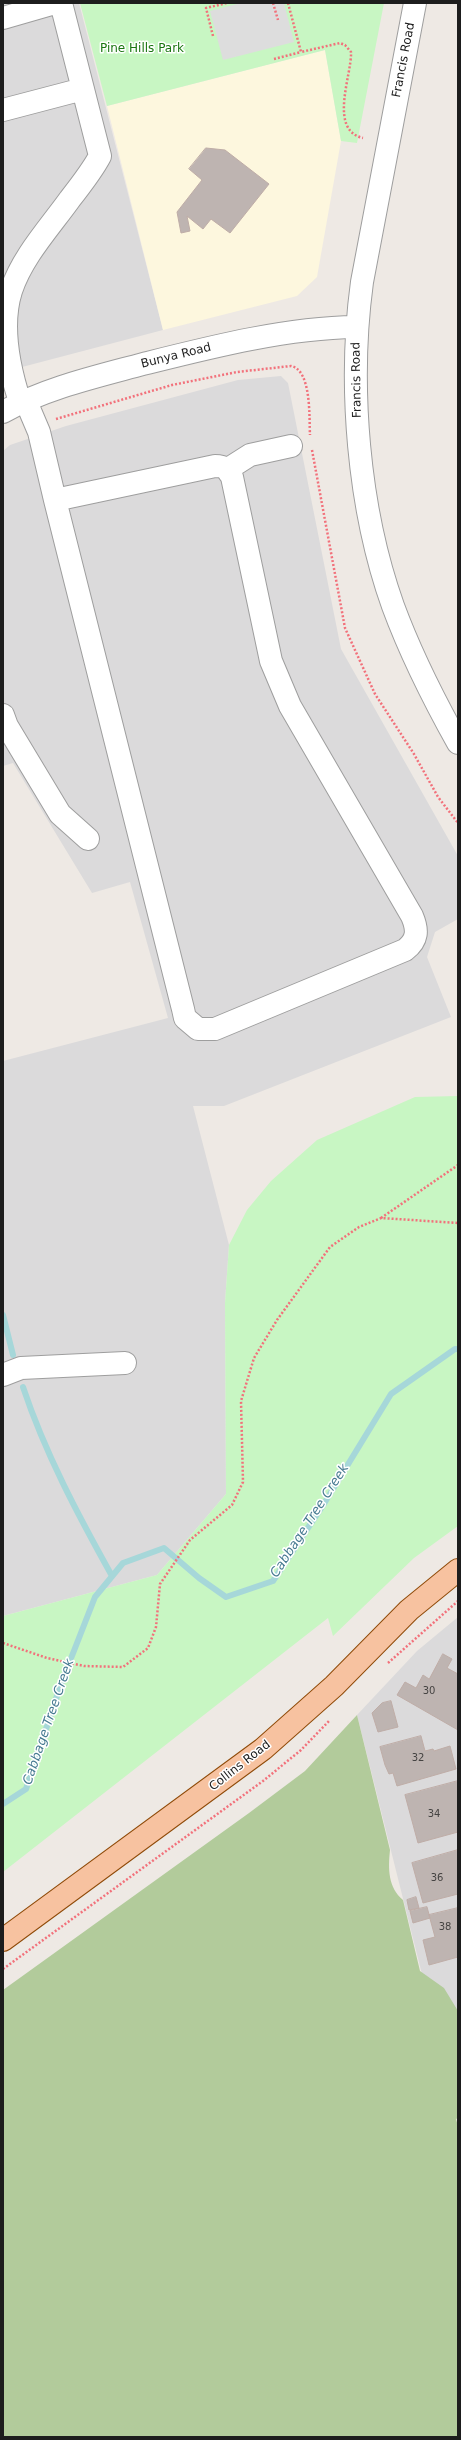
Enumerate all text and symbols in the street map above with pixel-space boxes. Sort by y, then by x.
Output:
street label: Francis Road [390,21,418,99]
park label: Pine Hills Park [100,42,184,56]
street label: Bunya Road [139,340,213,372]
street label: Francis Road [349,342,365,418]
water label: Cabbage Tree Creek [267,1461,353,1581]
water label: Cabbage Tree Creek [20,1657,78,1787]
house number: 30 [423,1685,435,1697]
street label: Collins Road [207,1738,273,1794]
house number: 32 [412,1752,424,1764]
house number: 34 [428,1808,440,1820]
house number: 36 [431,1872,443,1884]
house number: 38 [439,1921,451,1933]

